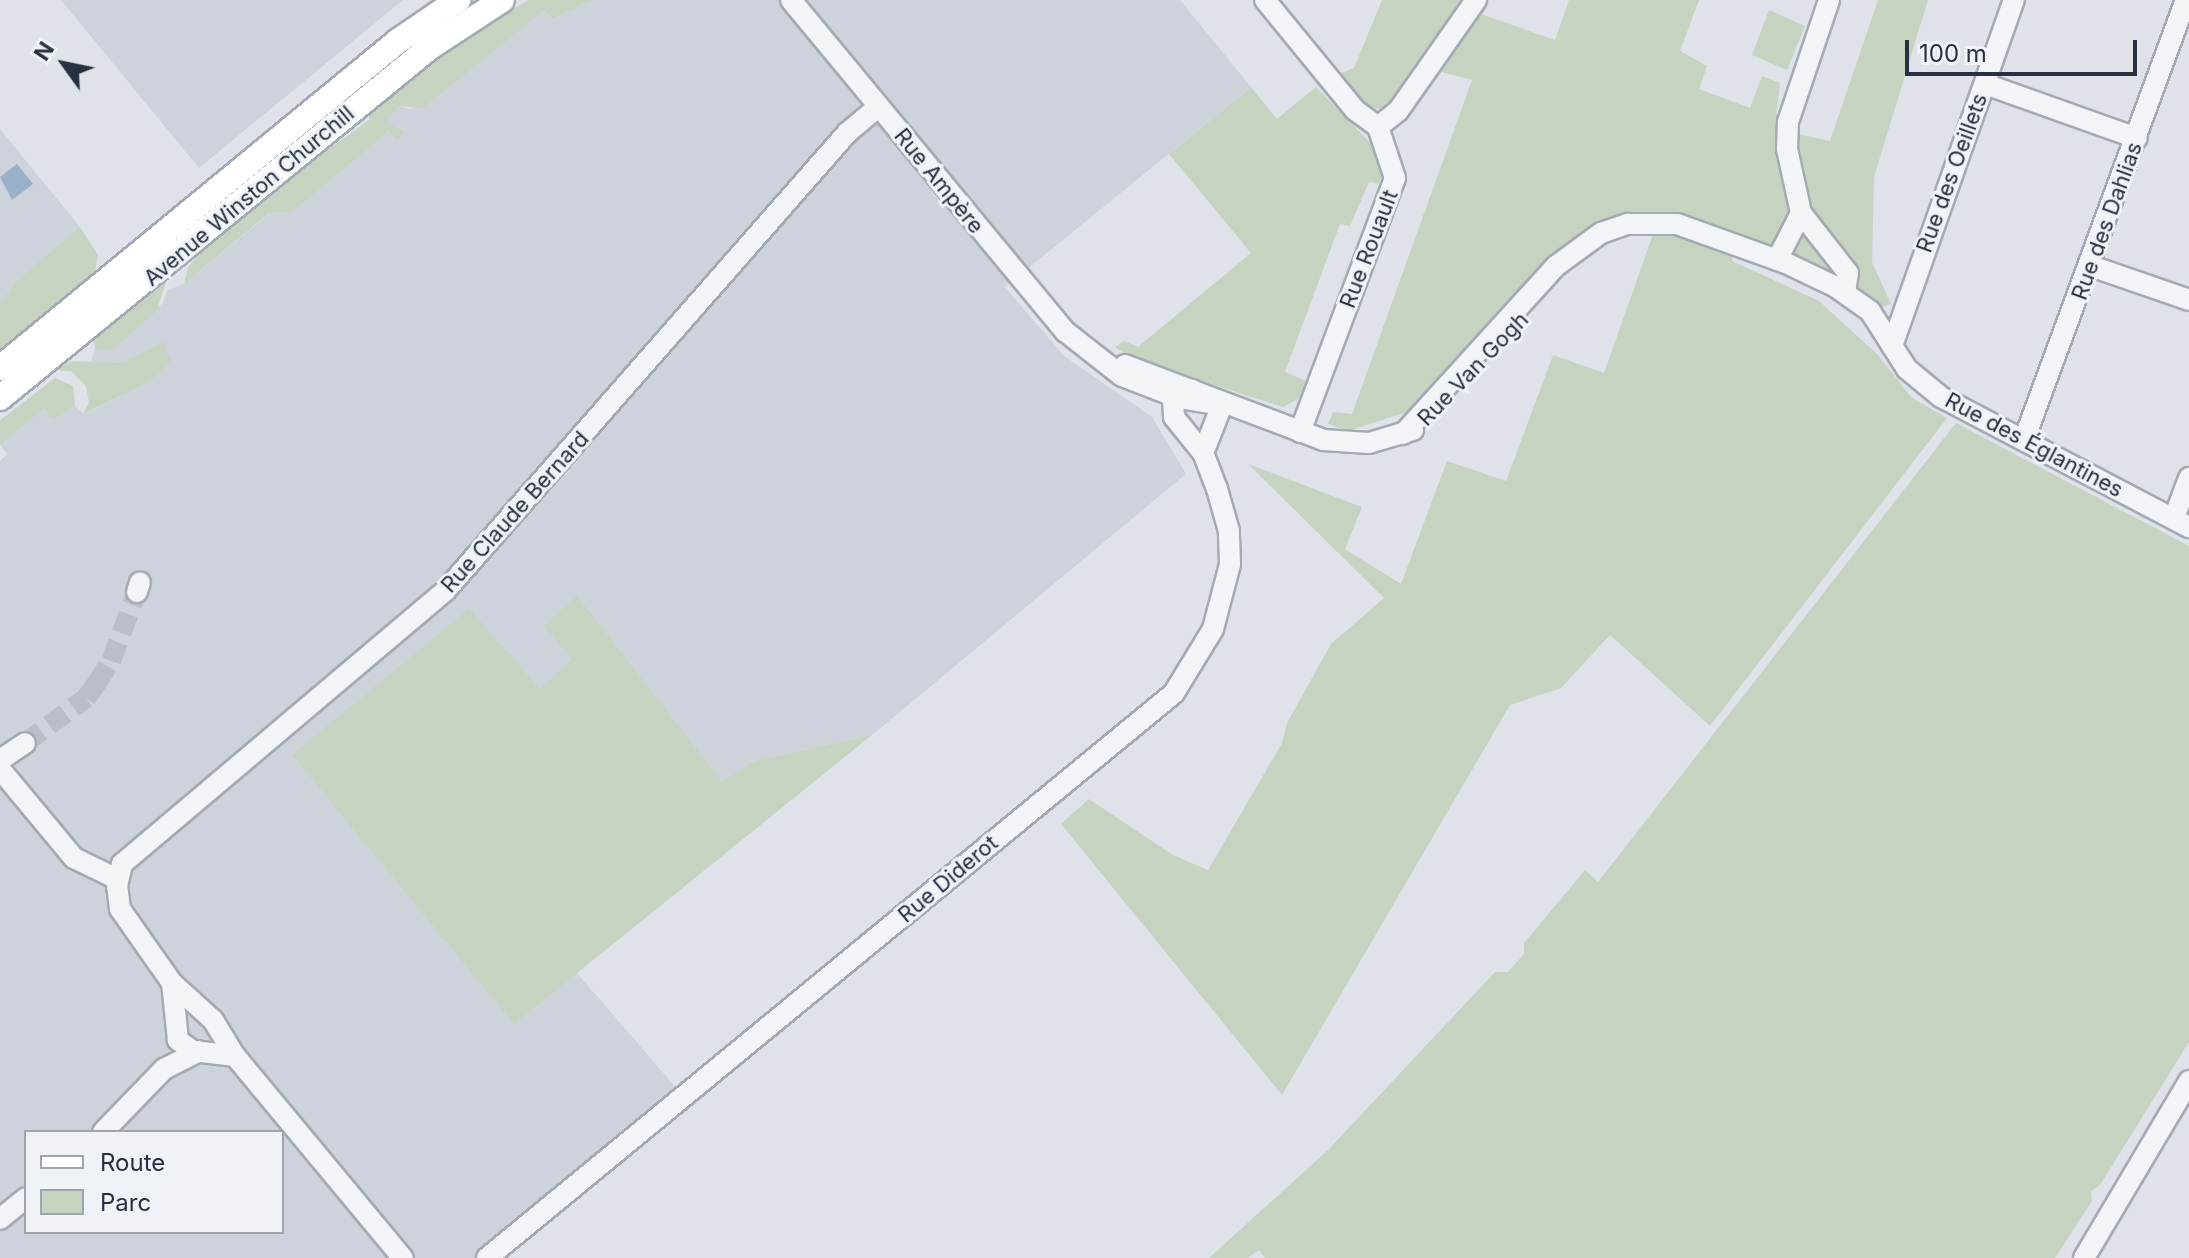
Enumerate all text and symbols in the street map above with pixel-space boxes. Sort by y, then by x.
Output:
north arrow [24,24,104,104]
scale bar [1909,24,2141,74]
text: N [28,37,59,65]
text: 100 m [1919,39,1987,68]
street label: Rue des Oeillets [1911,90,1993,256]
street label: Avenue Winston Churchill [139,100,359,292]
street label: Rue Ampère [889,123,989,239]
street label: Rue des Dahlias [2066,138,2148,304]
street label: Rue Rouault [1334,186,1404,312]
street label: Rue Van Gogh [1412,307,1534,431]
street label: Rue des Églantines [1941,387,2127,503]
street label: Rue Claude Bernard [436,426,594,598]
street label: Rue Diderot [893,830,1003,928]
legend [24,1130,284,1234]
text: Route [100,1148,165,1177]
text: Parc [100,1188,151,1217]

